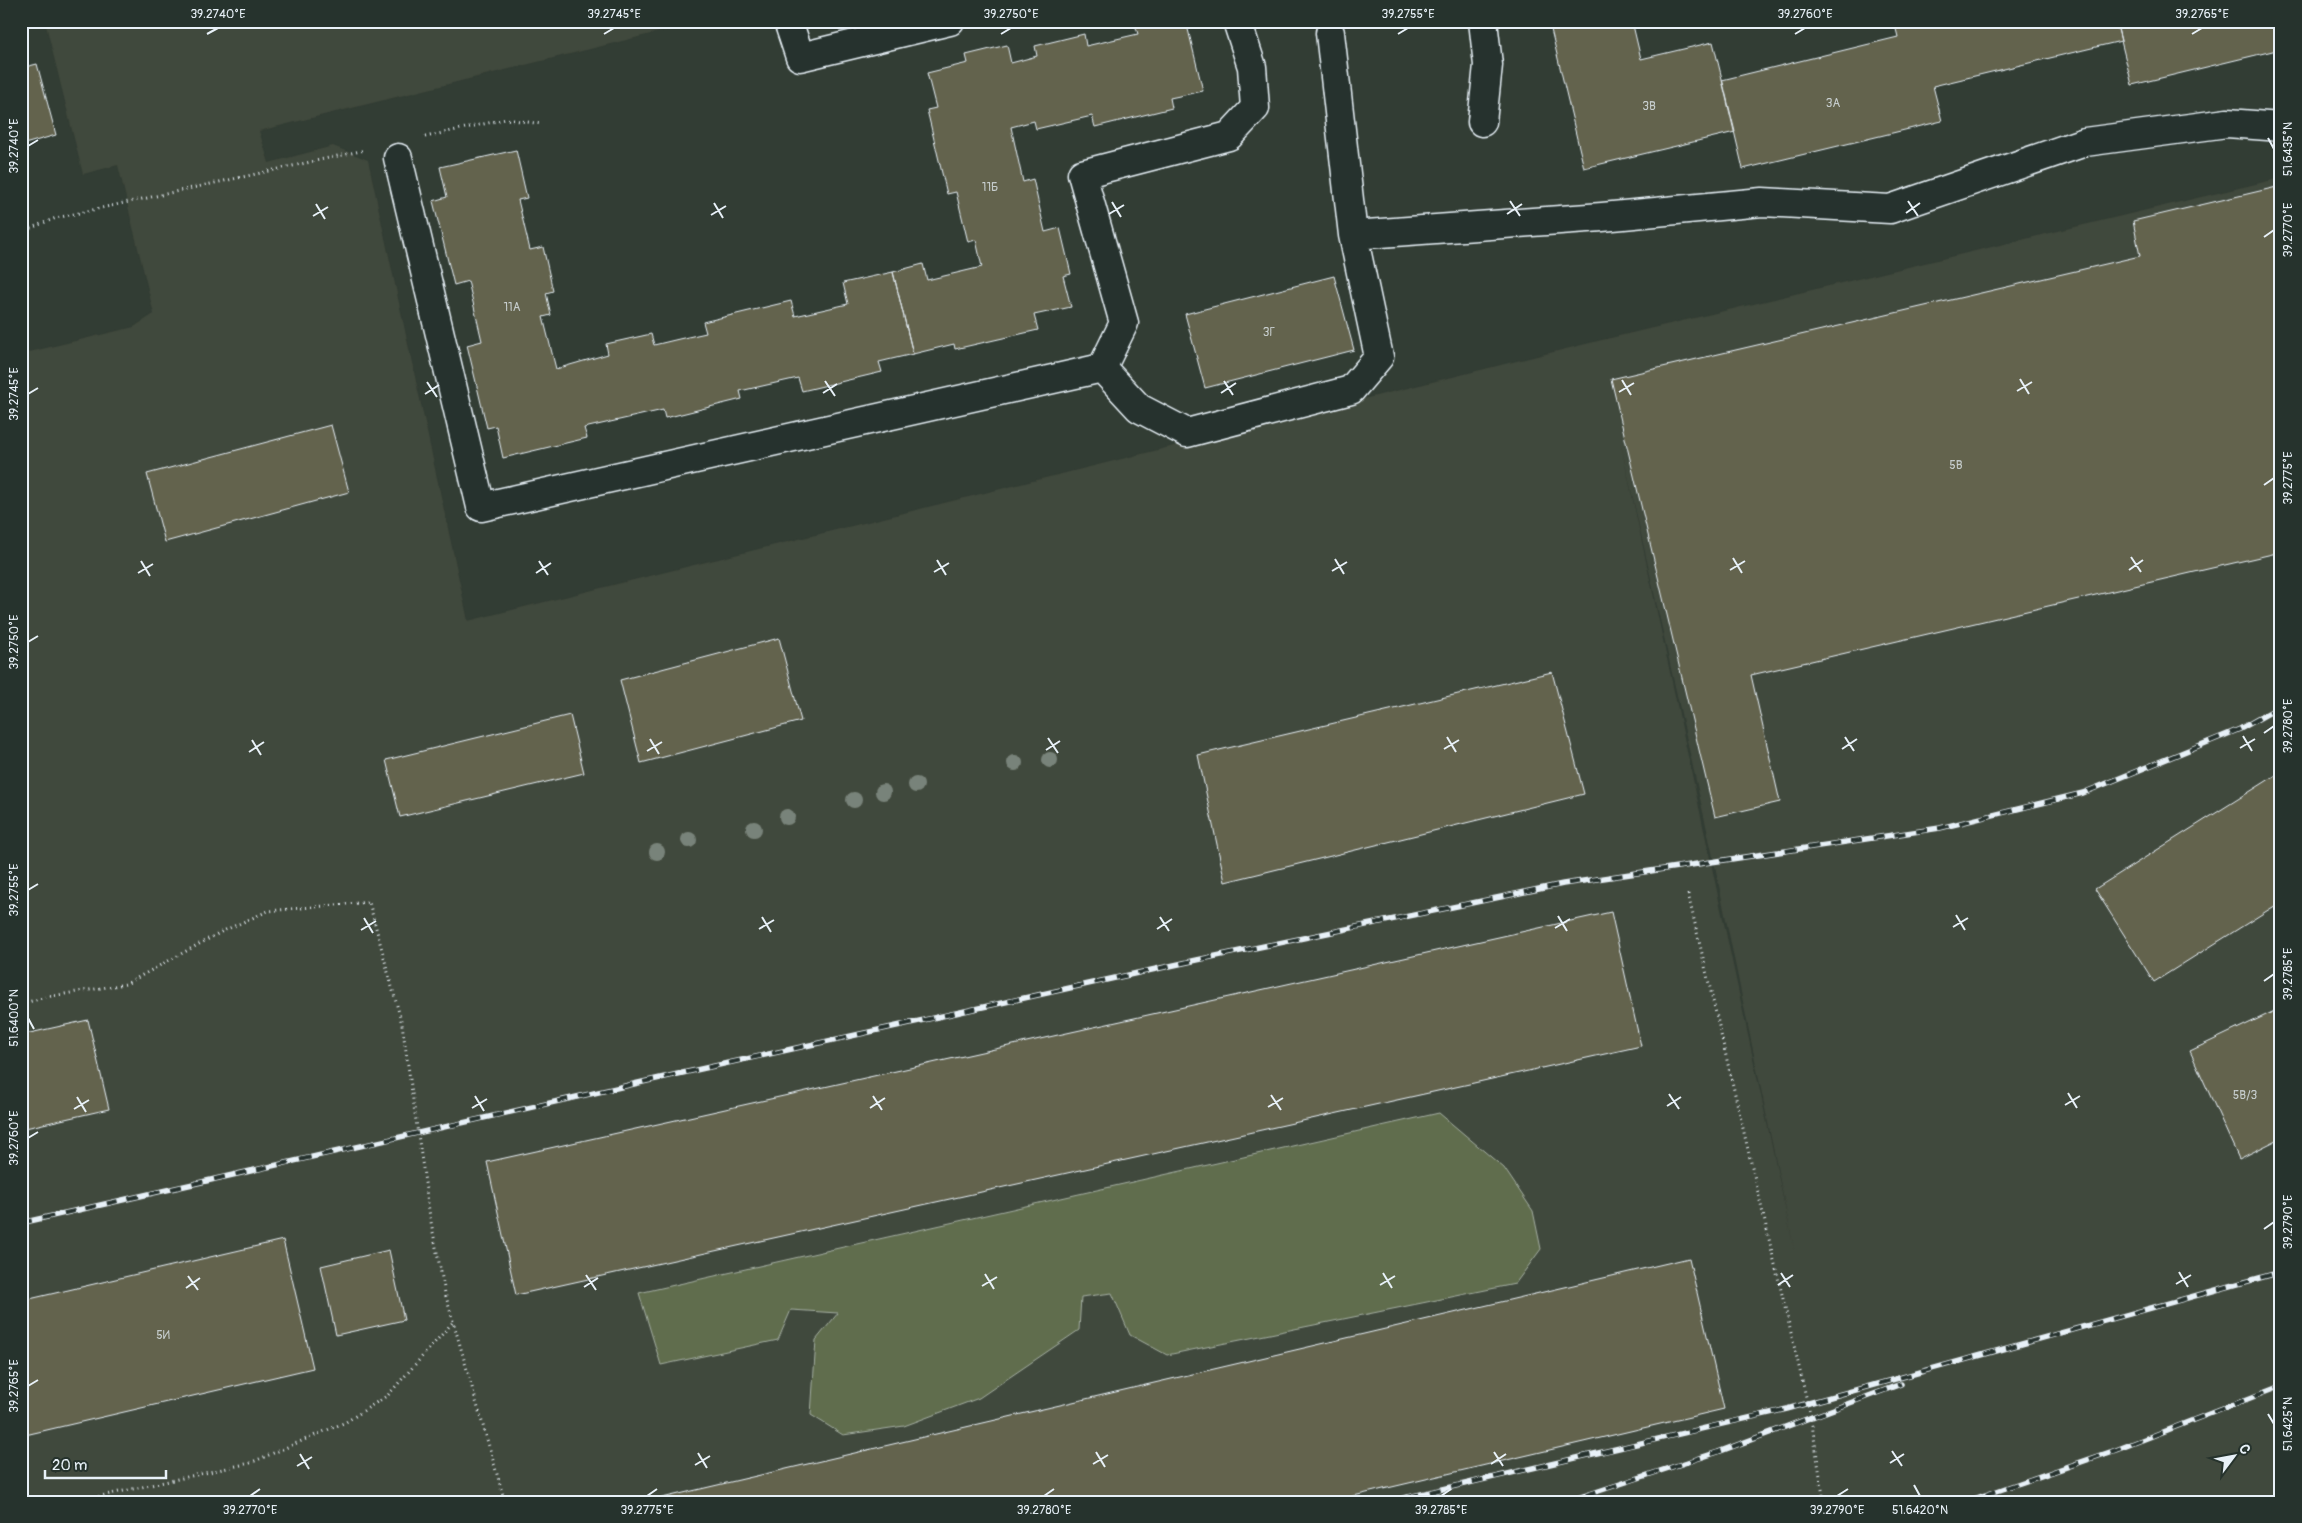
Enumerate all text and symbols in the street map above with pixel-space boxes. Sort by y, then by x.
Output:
text: 39.2740°E [190,7,246,22]
text: 39.2745°E [587,7,641,22]
text: 39.2750°E [984,7,1038,22]
text: 39.2755°E [1381,7,1435,22]
text: 39.2760°E [1777,7,1833,22]
text: 39.2765°E [2175,7,2229,22]
house number: 3А [1826,96,1840,111]
house number: 3В [1642,99,1656,114]
text: 39.2740°E [7,118,22,174]
text: 51.6435°N [2281,122,2296,176]
house number: 11Б [982,180,998,195]
text: 39.2770°E [2281,203,2296,257]
house number: 11А [503,300,521,315]
house number: 3Г [1263,325,1275,340]
text: 39.2745°E [7,367,22,421]
text: 39.2775°E [2281,452,2296,504]
house number: 5В [1949,458,1963,473]
text: 39.2750°E [7,615,22,669]
text: 39.2780°E [2281,699,2296,753]
text: 39.2755°E [7,863,22,917]
text: 39.2785°E [2281,948,2296,1000]
text: 51.6400°N [7,989,22,1047]
house number: 5В/3 [2233,1088,2257,1103]
text: 39.2760°E [7,1110,22,1166]
text: 39.2790°E [2281,1195,2296,1249]
house number: 5И [156,1328,170,1343]
text: 39.2765°E [7,1359,22,1413]
text: 51.6425°N [2281,1397,2296,1451]
north arrow [2210,1430,2260,1480]
text: С [2235,1441,2254,1458]
scale bar [45,1448,166,1480]
text: 20 m [52,1456,87,1475]
text: 39.2770°E [223,1503,277,1518]
text: 39.2775°E [621,1503,673,1518]
text: 39.2780°E [1017,1503,1071,1518]
text: 39.2785°E [1415,1503,1467,1518]
text: 39.2790°E [1810,1503,1864,1518]
text: 51.6420°N [1892,1503,1948,1518]

